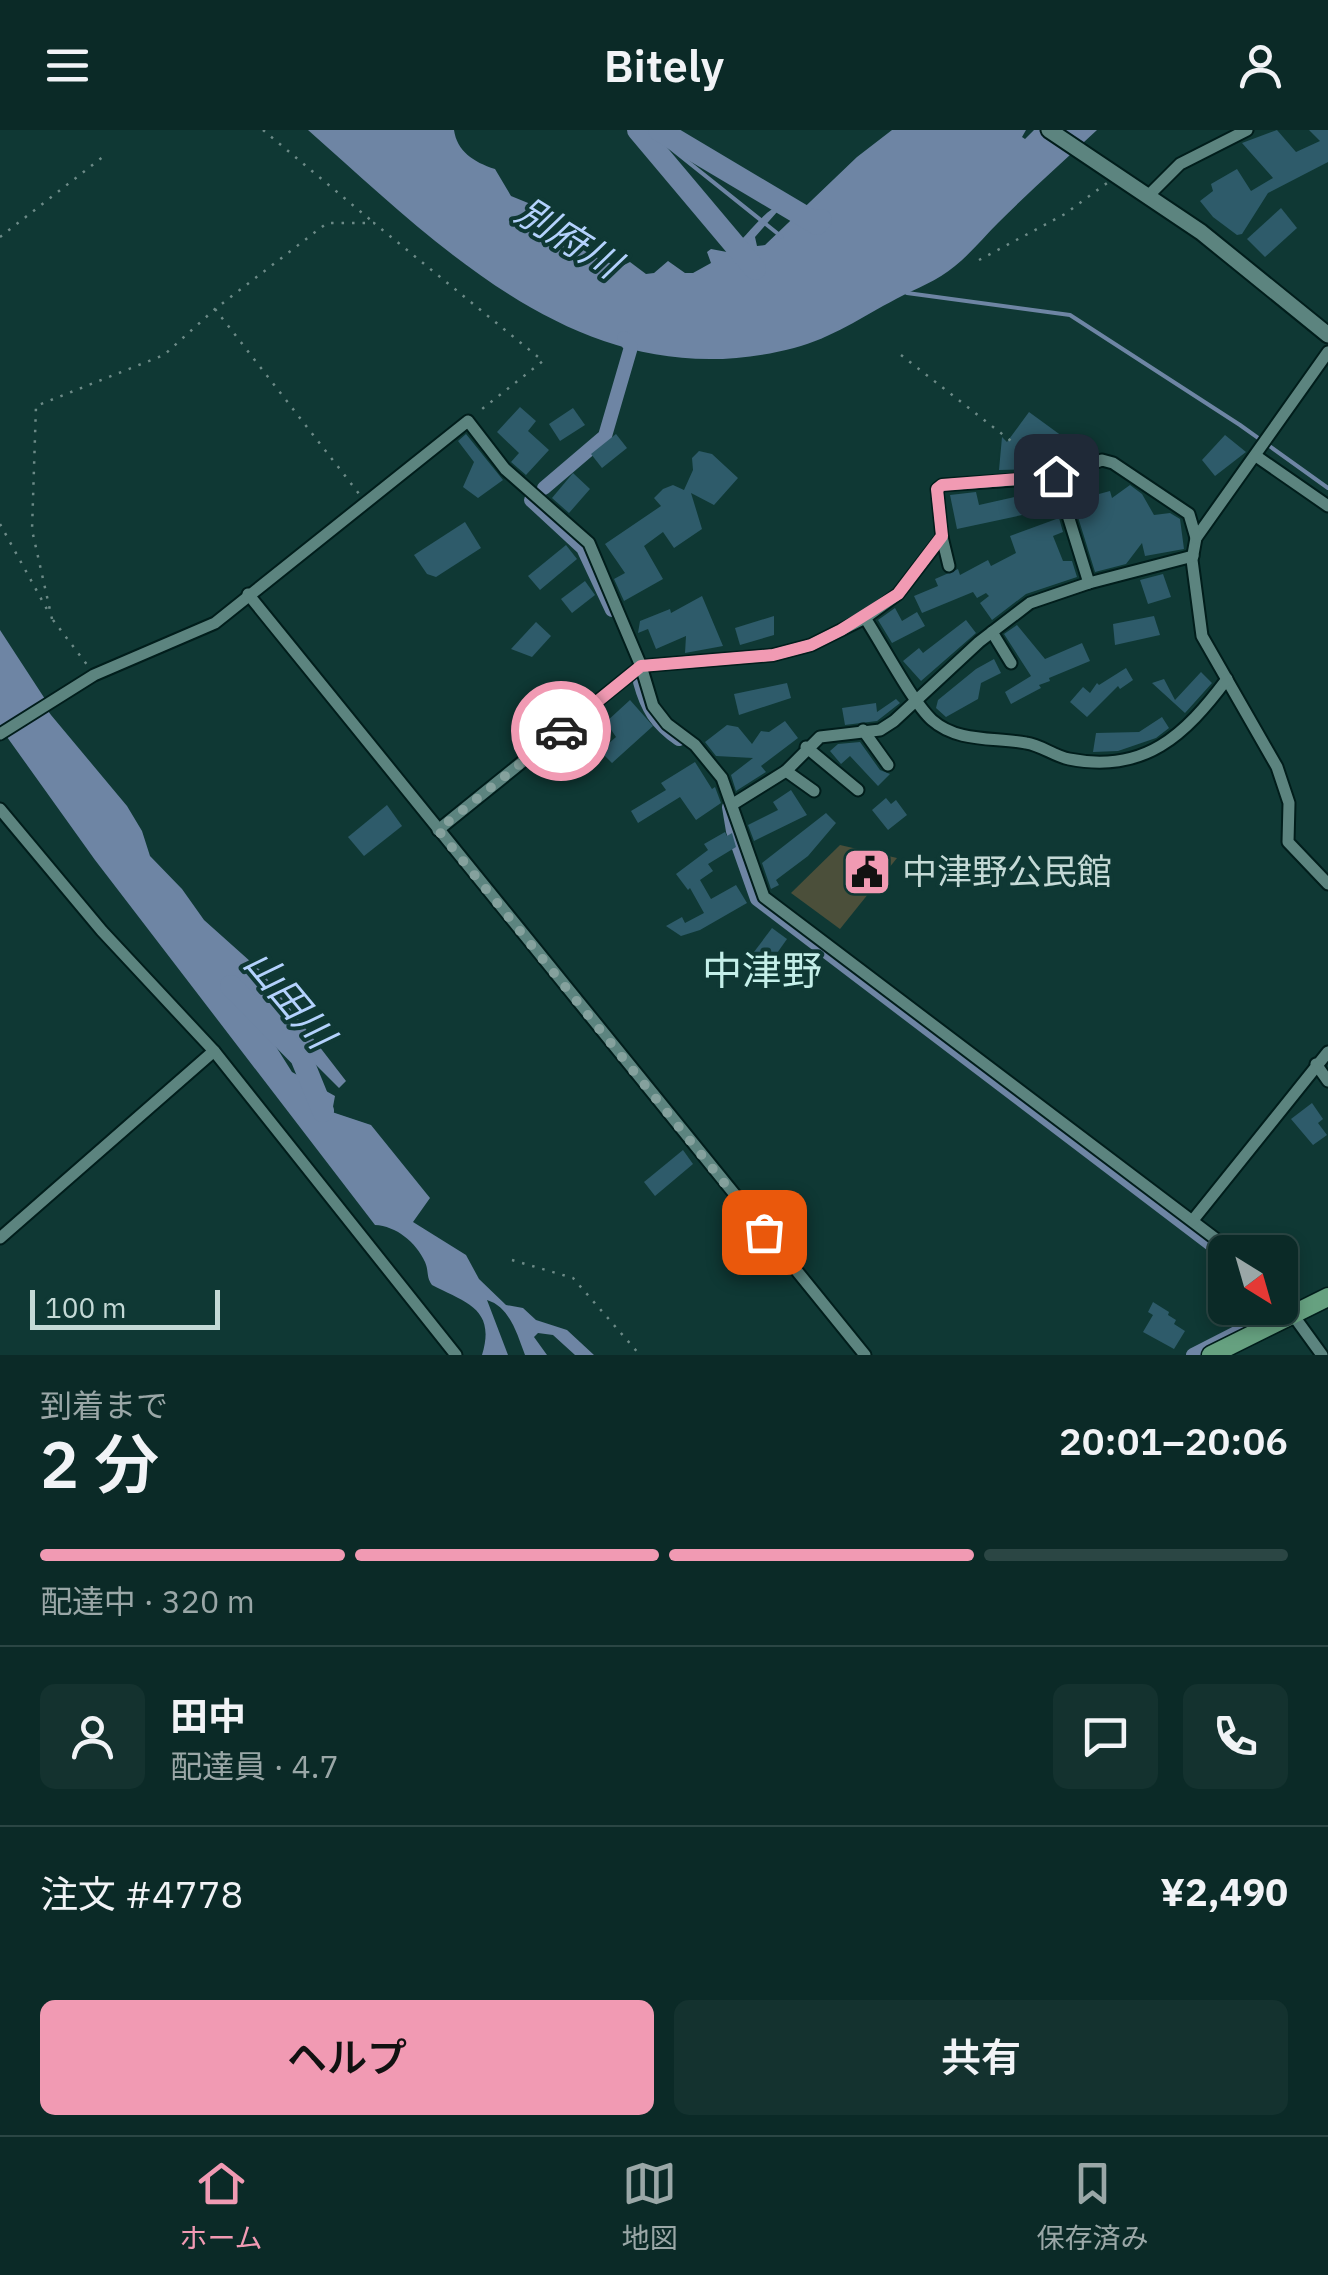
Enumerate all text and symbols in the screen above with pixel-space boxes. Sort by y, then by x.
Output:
text: Bitely [604,36,724,94]
icon: menu [40,38,95,93]
icon: person [1233,38,1288,93]
water label: 別府川 [507,186,634,290]
pin [1014,434,1099,519]
icon: home [1029,449,1084,504]
courier [511,681,611,781]
icon: car [534,704,589,759]
public building icon: 中津野公民館 [841,846,893,898]
place label: 中津野公民館 [902,848,1112,894]
water label: 山田川 [235,939,348,1061]
district label: 中津野 [702,944,822,996]
pin [722,1190,807,1275]
icon: bag [737,1205,792,1260]
north arrow [1208,1235,1298,1325]
map controls [1208,1235,1298,1325]
scale bar [30,1285,220,1330]
text: 100 m [45,1289,126,1326]
text: 到着まで [40,1384,168,1426]
text: 20:01–20:06 [1059,1416,1288,1465]
text: 2 分 [40,1421,159,1506]
text: 配達中 · 320 m [40,1580,255,1622]
button: person [40,1684,145,1789]
button: chat [1053,1684,1158,1789]
button: phone [1183,1684,1288,1789]
text: 田中 [170,1691,246,1740]
text: 配達員 · 4.7 [170,1745,339,1787]
text: ¥2,490 [1160,1867,1288,1916]
text: 注文 #4778 [40,1869,243,1918]
button: ヘルプ [40,2000,654,2115]
button: 共有 [674,2000,1288,2115]
tab: ホーム [179,2156,263,2256]
tab: 地図 [622,2156,678,2256]
tab: 保存済み [1036,2156,1149,2256]

